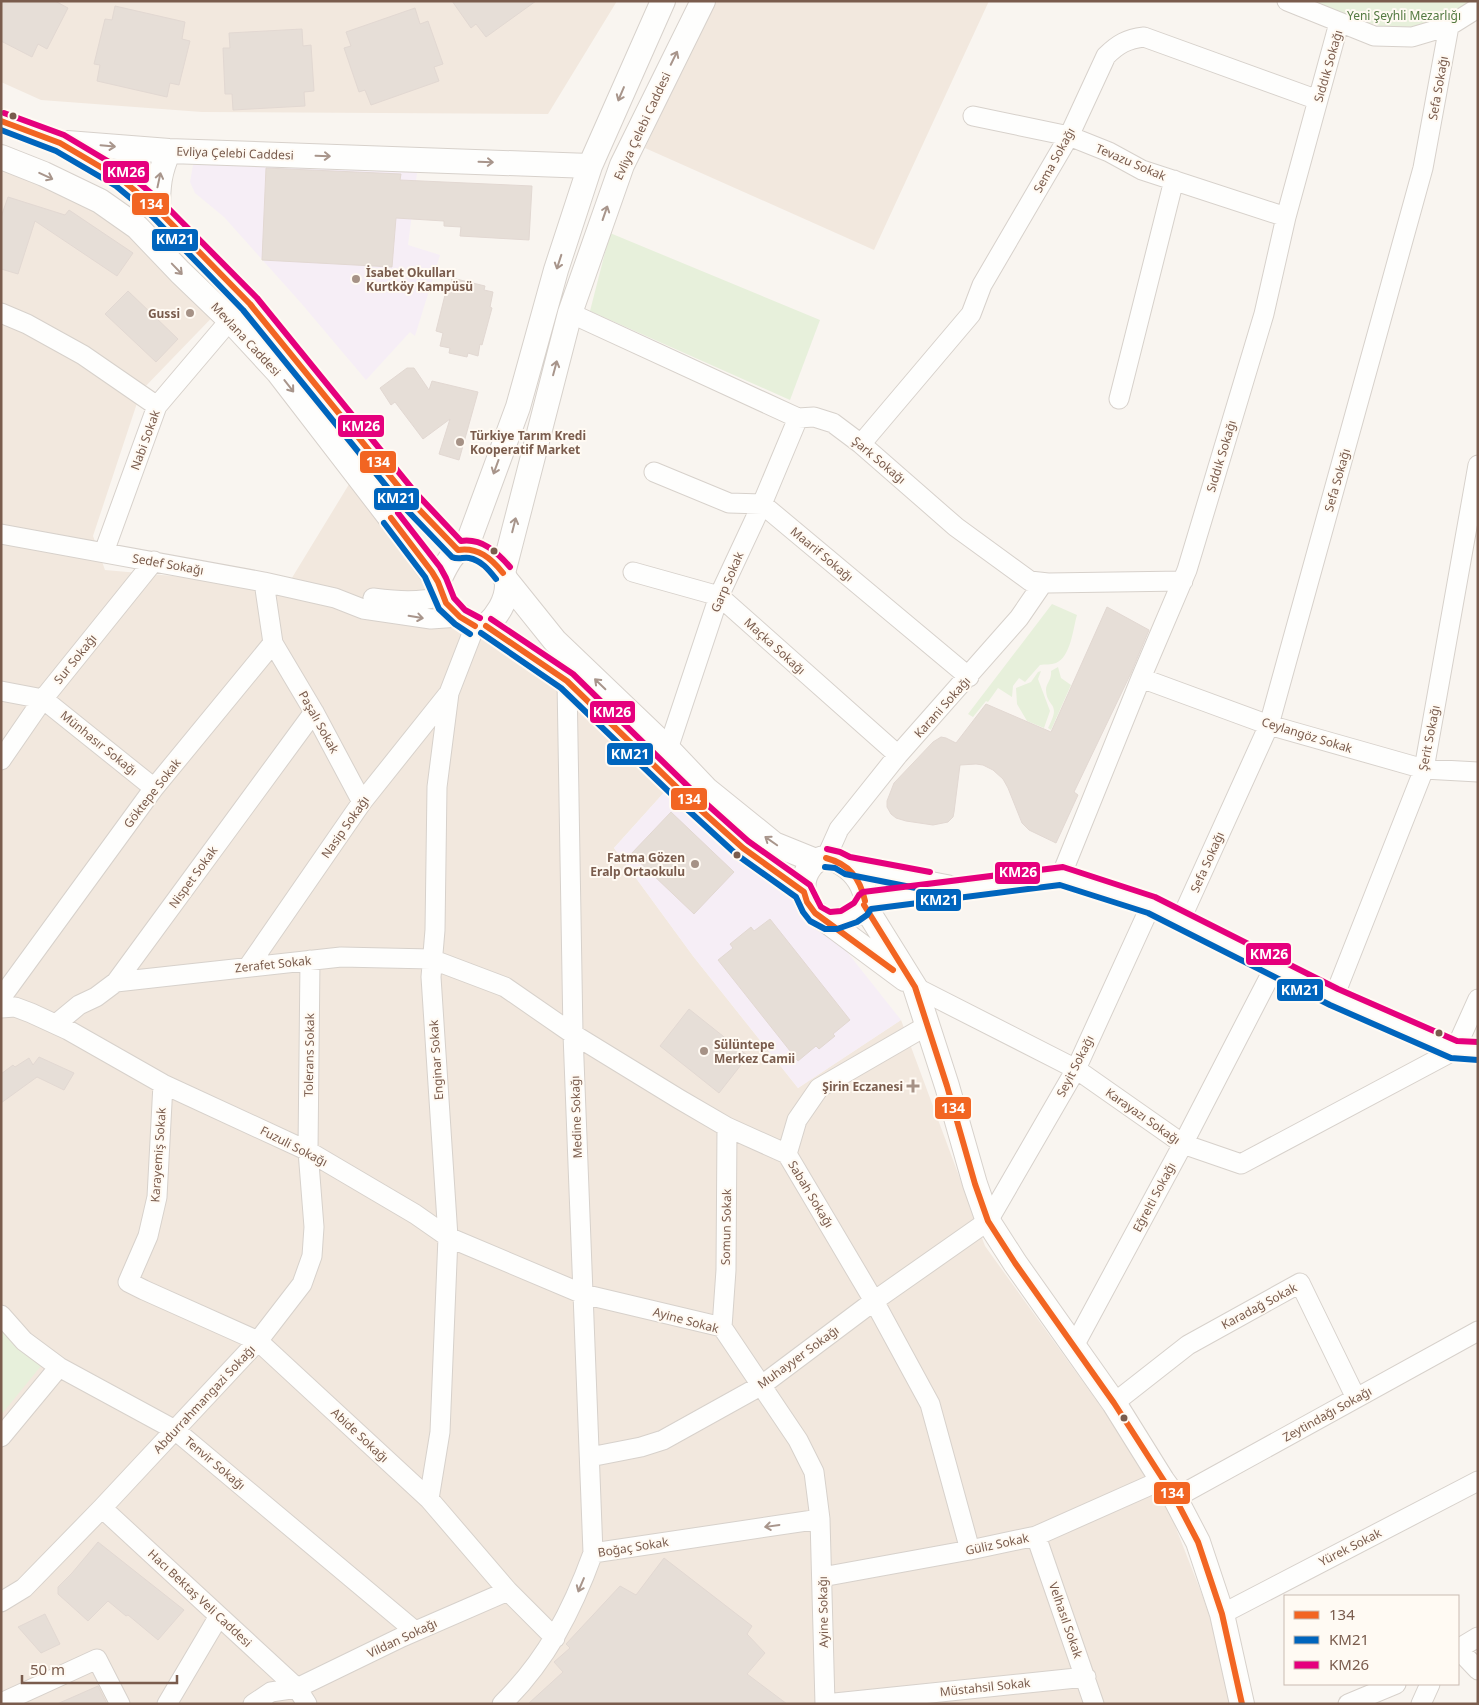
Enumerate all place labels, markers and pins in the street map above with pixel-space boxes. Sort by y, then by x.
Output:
unlabelled marker [8,111,18,121]
place label: İsabet Okulları Kurtköy Kampüsü [366,264,473,295]
marker: İsabet Okulları Kurtköy Kampüsü [350,273,362,285]
place label: Gussi [148,305,180,322]
marker: Gussi [184,307,196,319]
place label: Türkiye Tarım Kredi Kooperatif Market [470,427,586,458]
marker: Türkiye Tarım Kredi Kooperatif Market [454,436,466,448]
unlabelled marker [489,546,499,556]
place label: Fatma Gözen Eralp Ortaokulu [590,849,685,880]
unlabelled marker [732,850,742,860]
marker: Fatma Gözen Eralp Ortaokulu [689,858,701,870]
unlabelled marker [1434,1028,1444,1038]
place label: Sülüntepe Merkez Camii [714,1036,795,1067]
marker: Sülüntepe Merkez Camii [698,1045,710,1057]
place label: Şirin Eczanesi [822,1078,903,1095]
marker: Şirin Eczanesi [907,1080,919,1092]
unlabelled marker [1119,1413,1129,1423]

